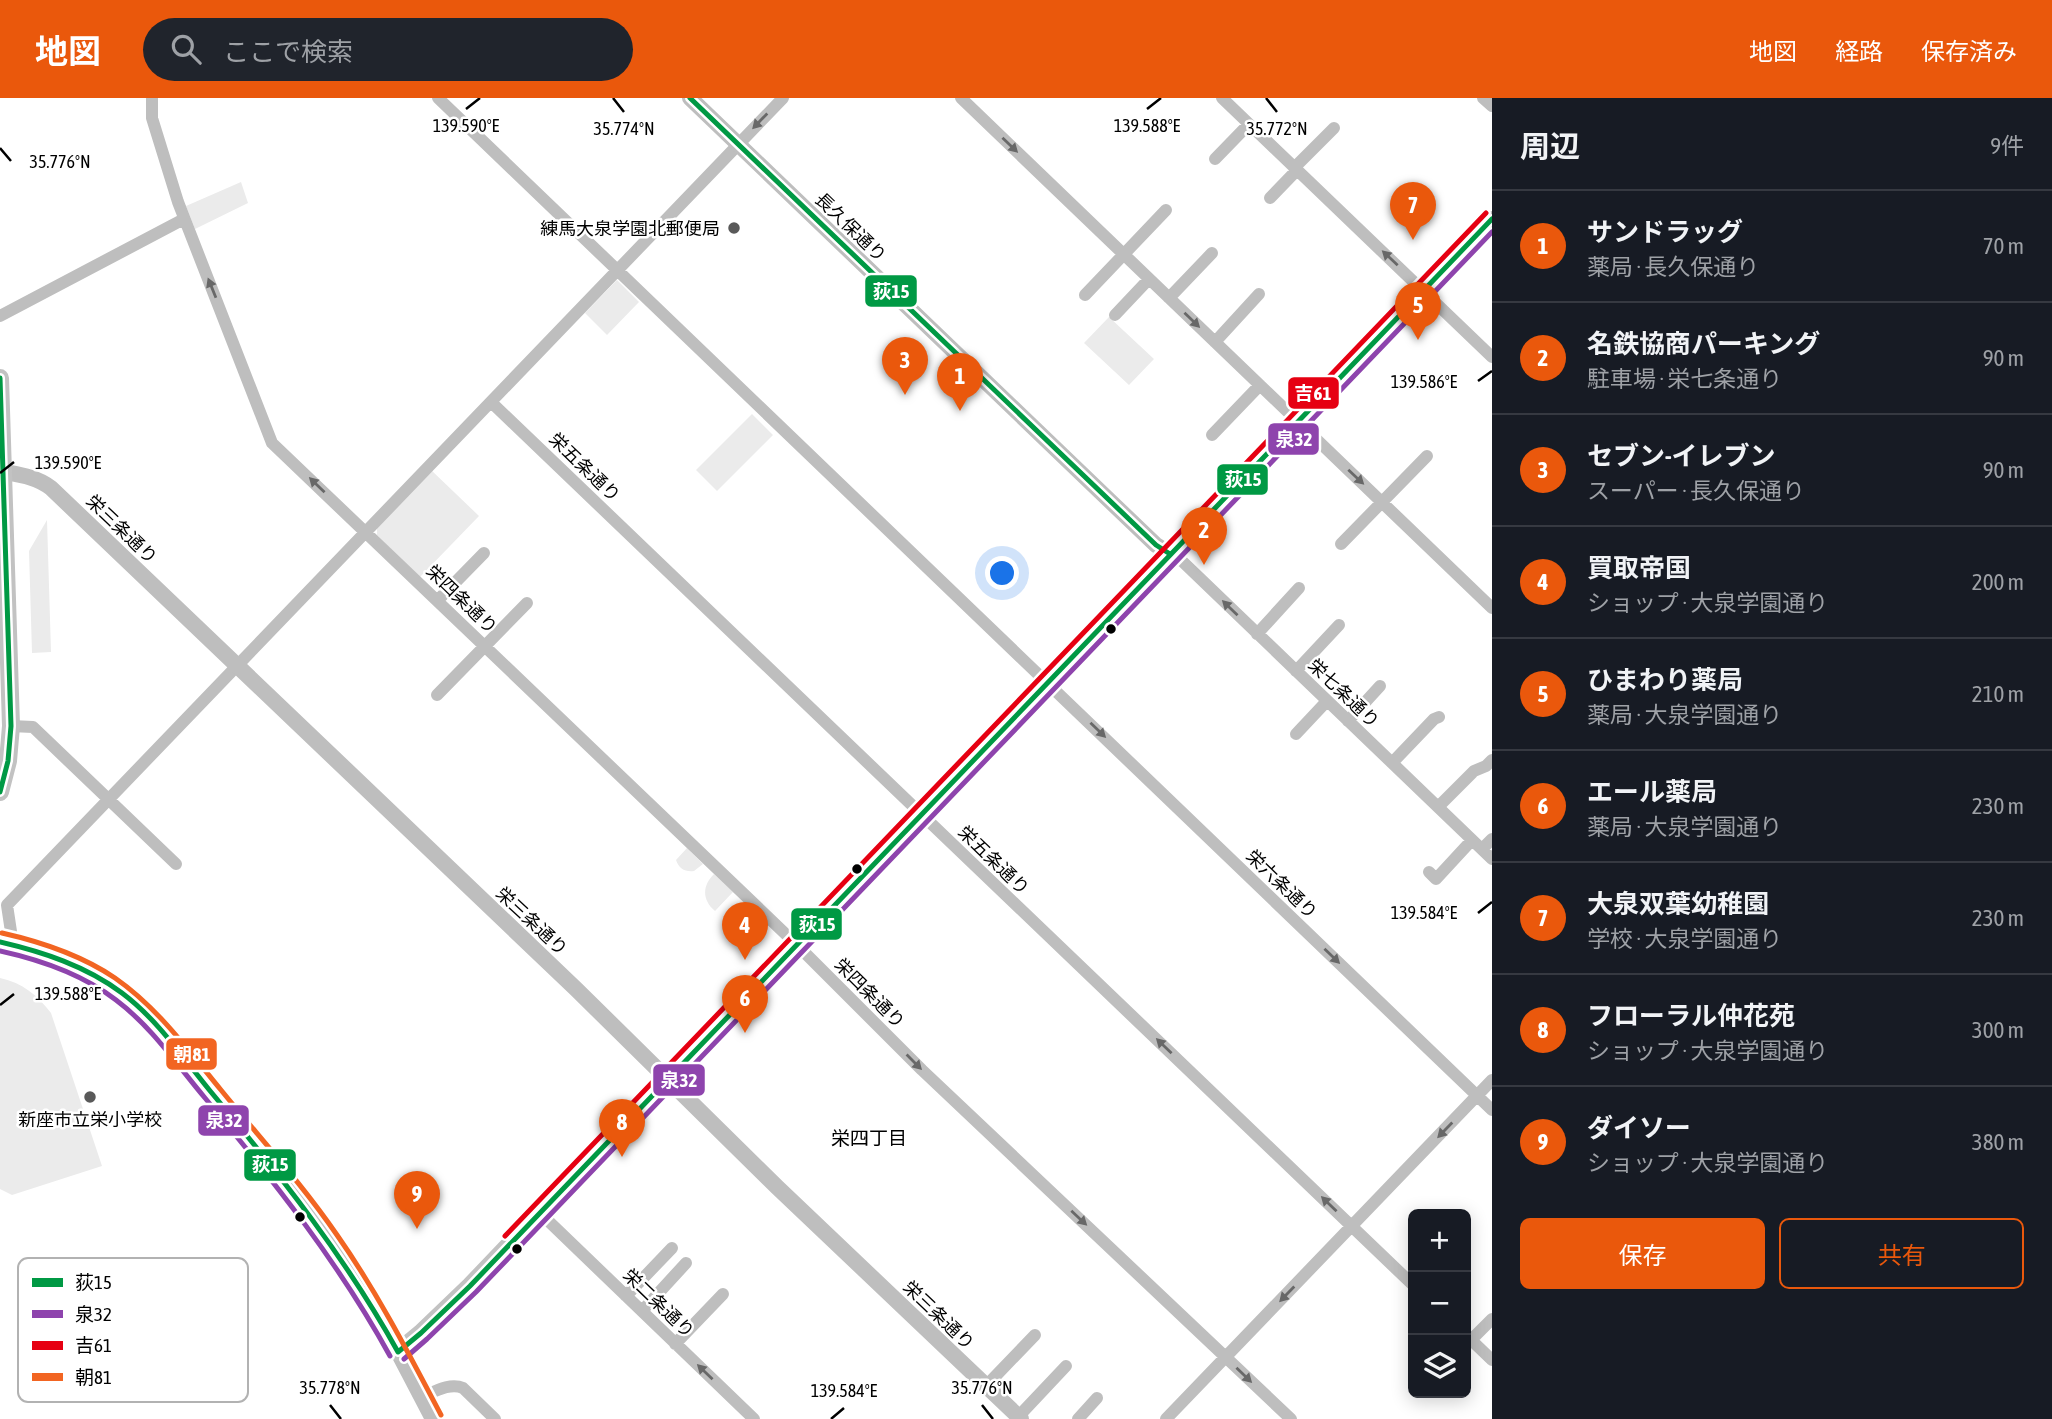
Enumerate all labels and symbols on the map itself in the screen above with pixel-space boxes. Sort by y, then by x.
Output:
one-way arrow [753,112,769,129]
text: 139.590°E [433,115,500,136]
text: 139.588°E [1114,115,1181,136]
text: 35.774°N [593,118,655,139]
text: 35.772°N [1246,118,1308,139]
one-way arrow [1001,137,1018,153]
text: 35.776°N [29,151,91,172]
pin: 7 [1390,182,1436,240]
street label: 長久保通り [811,188,891,266]
place label: 練馬大泉学園北郵便局 [540,218,720,239]
marker: 練馬大泉学園北郵便局 [726,220,742,236]
one-way arrow [1382,251,1399,267]
line badge: 荻15 [864,274,918,308]
one-way arrow [206,278,217,299]
text: 荻15 [873,280,909,302]
pin: 5 [1395,282,1441,340]
one-way arrow [1183,311,1200,327]
pin: 3 [882,337,928,395]
pin: 1 [937,353,983,411]
text: 139.586°E [1391,371,1458,392]
line badge: 吉61 [1287,376,1340,410]
text: 吉61 [1295,382,1331,404]
line badge: 泉32 [1267,422,1320,456]
street label: 栄五条通り [545,428,625,506]
text: 泉32 [1276,428,1312,450]
text: 139.590°E [35,452,102,473]
line badge: 荻15 [1216,463,1269,496]
text: 荻15 [1225,468,1261,490]
one-way arrow [1347,469,1364,485]
one-way arrow [308,477,326,493]
street label: 栄三条通り [82,490,162,568]
pin: 2 [1181,507,1227,565]
your location [985,556,1019,590]
street label: 栄四条通り [422,560,502,638]
one-way arrow [1222,600,1239,617]
unlabelled marker [1104,622,1118,636]
street label: 栄七条通り [1304,654,1384,732]
one-way arrow [1089,722,1106,738]
street label: 栄五条通り [954,821,1034,899]
street label: 栄六条通り [1242,845,1322,923]
unlabelled marker [850,862,864,876]
street label: 栄三条通り [492,883,572,959]
pin: 4 [722,902,768,960]
text: 139.584°E [1391,902,1458,923]
line badge: 荻15 [790,907,843,941]
text: 荻15 [799,913,835,935]
one-way arrow [1323,948,1340,964]
street label: 栄四条通り [831,954,909,1032]
pin: 6 [722,975,768,1033]
text: 139.588°E [35,983,102,1004]
line badge: 朝81 [165,1037,218,1071]
one-way arrow [1156,1038,1173,1055]
text: 朝81 [174,1043,210,1065]
one-way arrow [905,1053,922,1070]
line badge: 泉32 [652,1063,706,1097]
text: 泉32 [661,1069,697,1091]
marker: 新座市立栄小学校 [82,1089,98,1105]
pin: 8 [599,1099,645,1157]
line badge: 泉32 [197,1104,250,1137]
place label: 新座市立栄小学校 [18,1109,162,1130]
text: 泉32 [206,1109,242,1131]
one-way arrow [1436,1121,1453,1138]
district label: 栄四丁目 [831,1127,907,1149]
line badge: 荻15 [243,1148,297,1182]
text: 荻15 [252,1153,288,1175]
pin: 9 [394,1171,440,1229]
one-way arrow [1321,1196,1338,1212]
unlabelled marker [293,1210,307,1224]
one-way arrow [1070,1210,1087,1226]
unlabelled marker [510,1242,524,1256]
legend [18,1258,248,1402]
street label: 栄二条通り [619,1264,699,1342]
text: 荻15 [75,1271,112,1293]
street label: 栄三条通り [899,1276,979,1354]
one-way arrow [1279,1285,1296,1302]
text: 泉32 [75,1303,112,1325]
text: 吉61 [75,1334,112,1356]
one-way arrow [697,1364,714,1380]
text: 朝81 [75,1366,112,1388]
one-way arrow [1235,1366,1252,1382]
text: 35.778°N [299,1377,361,1398]
text: 35.776°N [951,1377,1013,1398]
text: 139.584°E [811,1380,878,1401]

